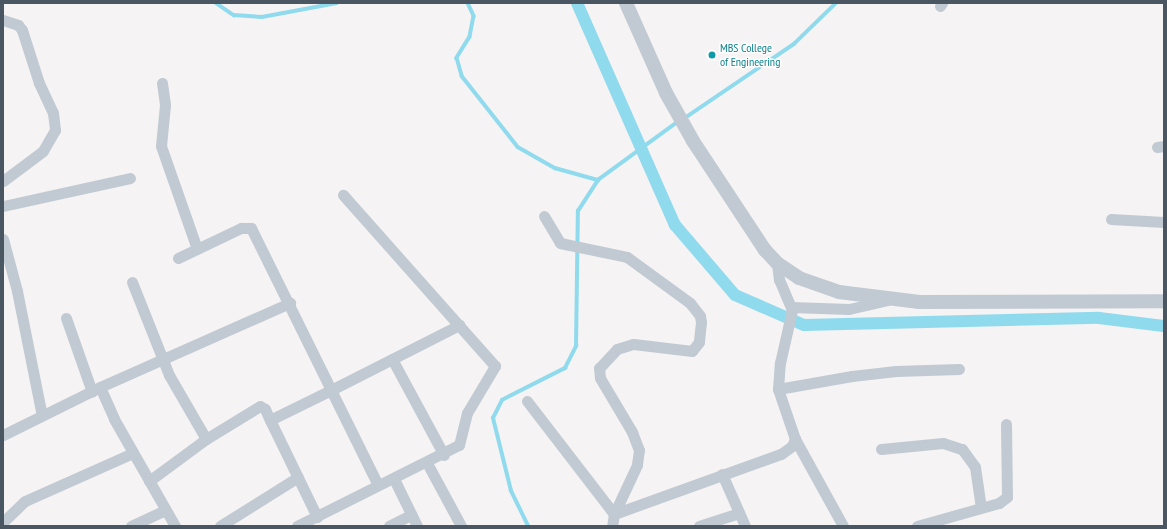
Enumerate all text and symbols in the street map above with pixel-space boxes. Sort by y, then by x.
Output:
place label: MBS College of Engineering [720,41,780,69]
marker: MBS College of Engineering [707,50,717,60]

